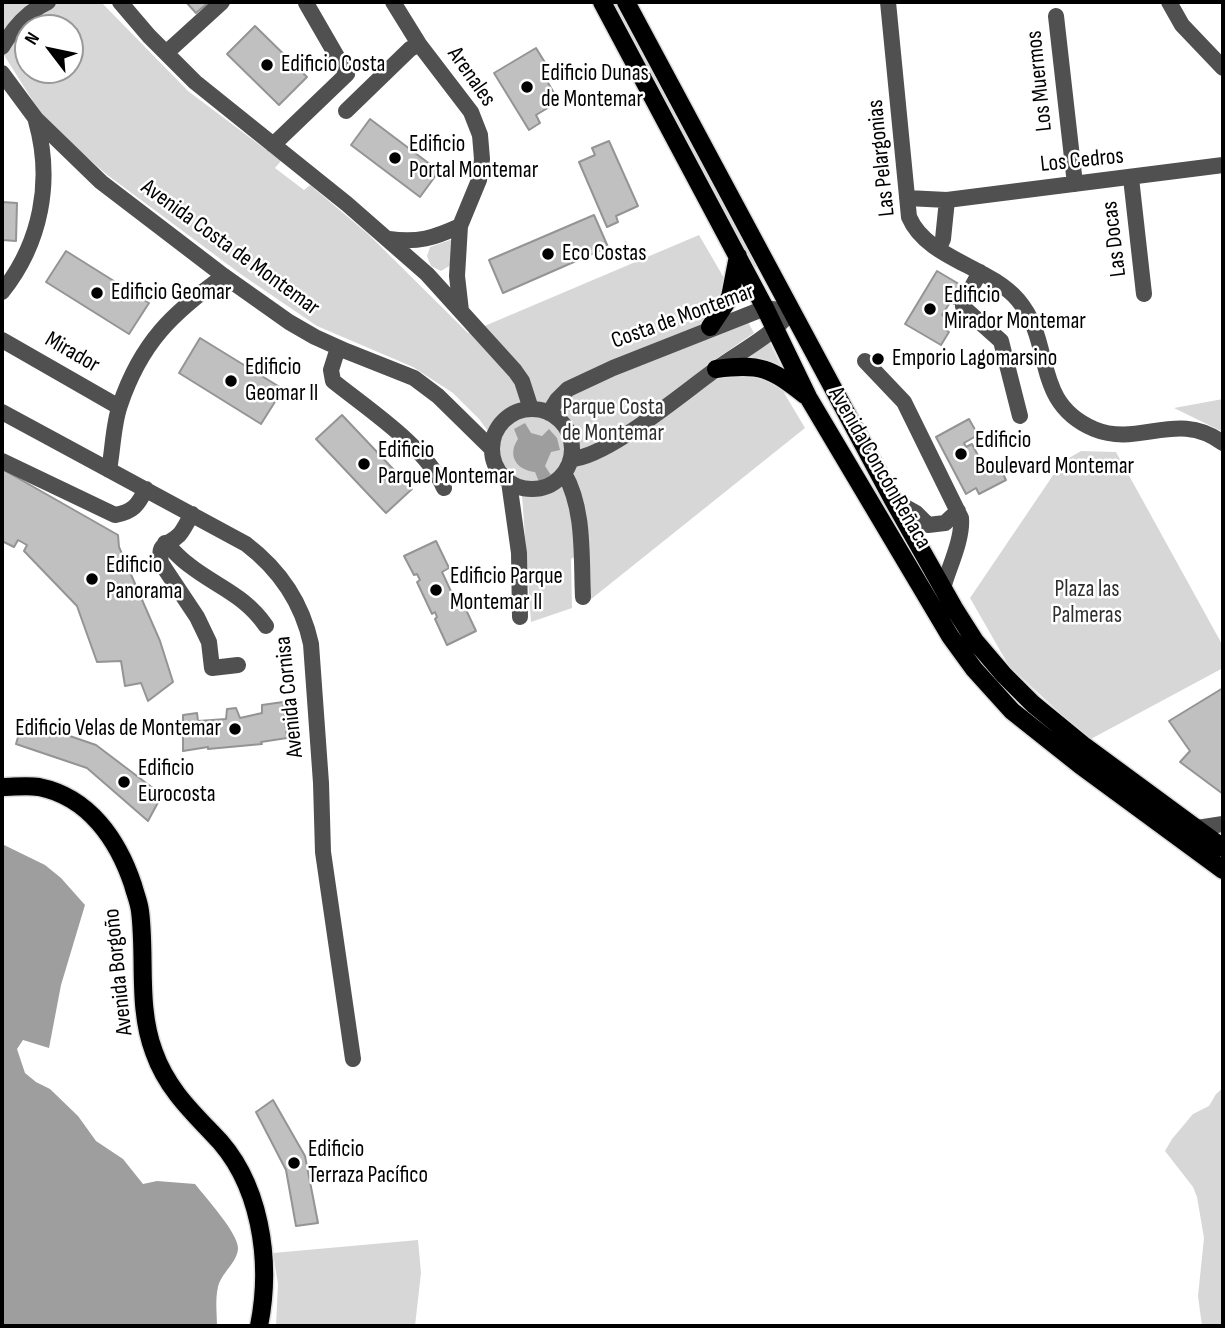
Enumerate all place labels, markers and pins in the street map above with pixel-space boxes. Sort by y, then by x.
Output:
place label: Edificio Costa [281,51,385,79]
marker: Edificio Costa [259,57,275,73]
place label: Edificio Dunas de Montemar [541,60,649,114]
marker: Edificio Dunas de Montemar [519,79,535,95]
place label: Edificio Portal Montemar [409,131,538,185]
marker: Edificio Portal Montemar [387,150,403,166]
place label: Eco Costas [562,240,646,268]
marker: Eco Costas [540,246,556,262]
place label: Edificio Geomar [111,279,231,307]
place label: Edificio Mirador Montemar [944,282,1086,336]
marker: Edificio Geomar [89,285,105,301]
marker: Edificio Mirador Montemar [922,301,938,317]
place label: Emporio Lagomarsino [892,345,1057,373]
marker: Emporio Lagomarsino [870,351,886,367]
place label: Edificio Geomar II [245,354,318,408]
marker: Edificio Geomar II [223,373,239,389]
place label: Edificio Boulevard Montemar [975,427,1134,481]
place label: Edificio Parque Montemar [378,437,514,491]
marker: Edificio Boulevard Montemar [953,446,969,462]
marker: Edificio Parque Montemar [356,456,372,472]
place label: Edificio Panorama [106,552,182,606]
place label: Edificio Parque Montemar II [450,563,563,617]
marker: Edificio Panorama [84,571,100,587]
marker: Edificio Parque Montemar II [428,582,444,598]
place label: Edificio Velas de Montemar [15,715,221,743]
marker: Edificio Velas de Montemar [227,721,243,737]
place label: Edificio Eurocosta [138,755,216,809]
marker: Edificio Eurocosta [116,774,132,790]
place label: Edificio Terraza Pacífico [308,1136,428,1190]
marker: Edificio Terraza Pacífico [286,1155,302,1171]

